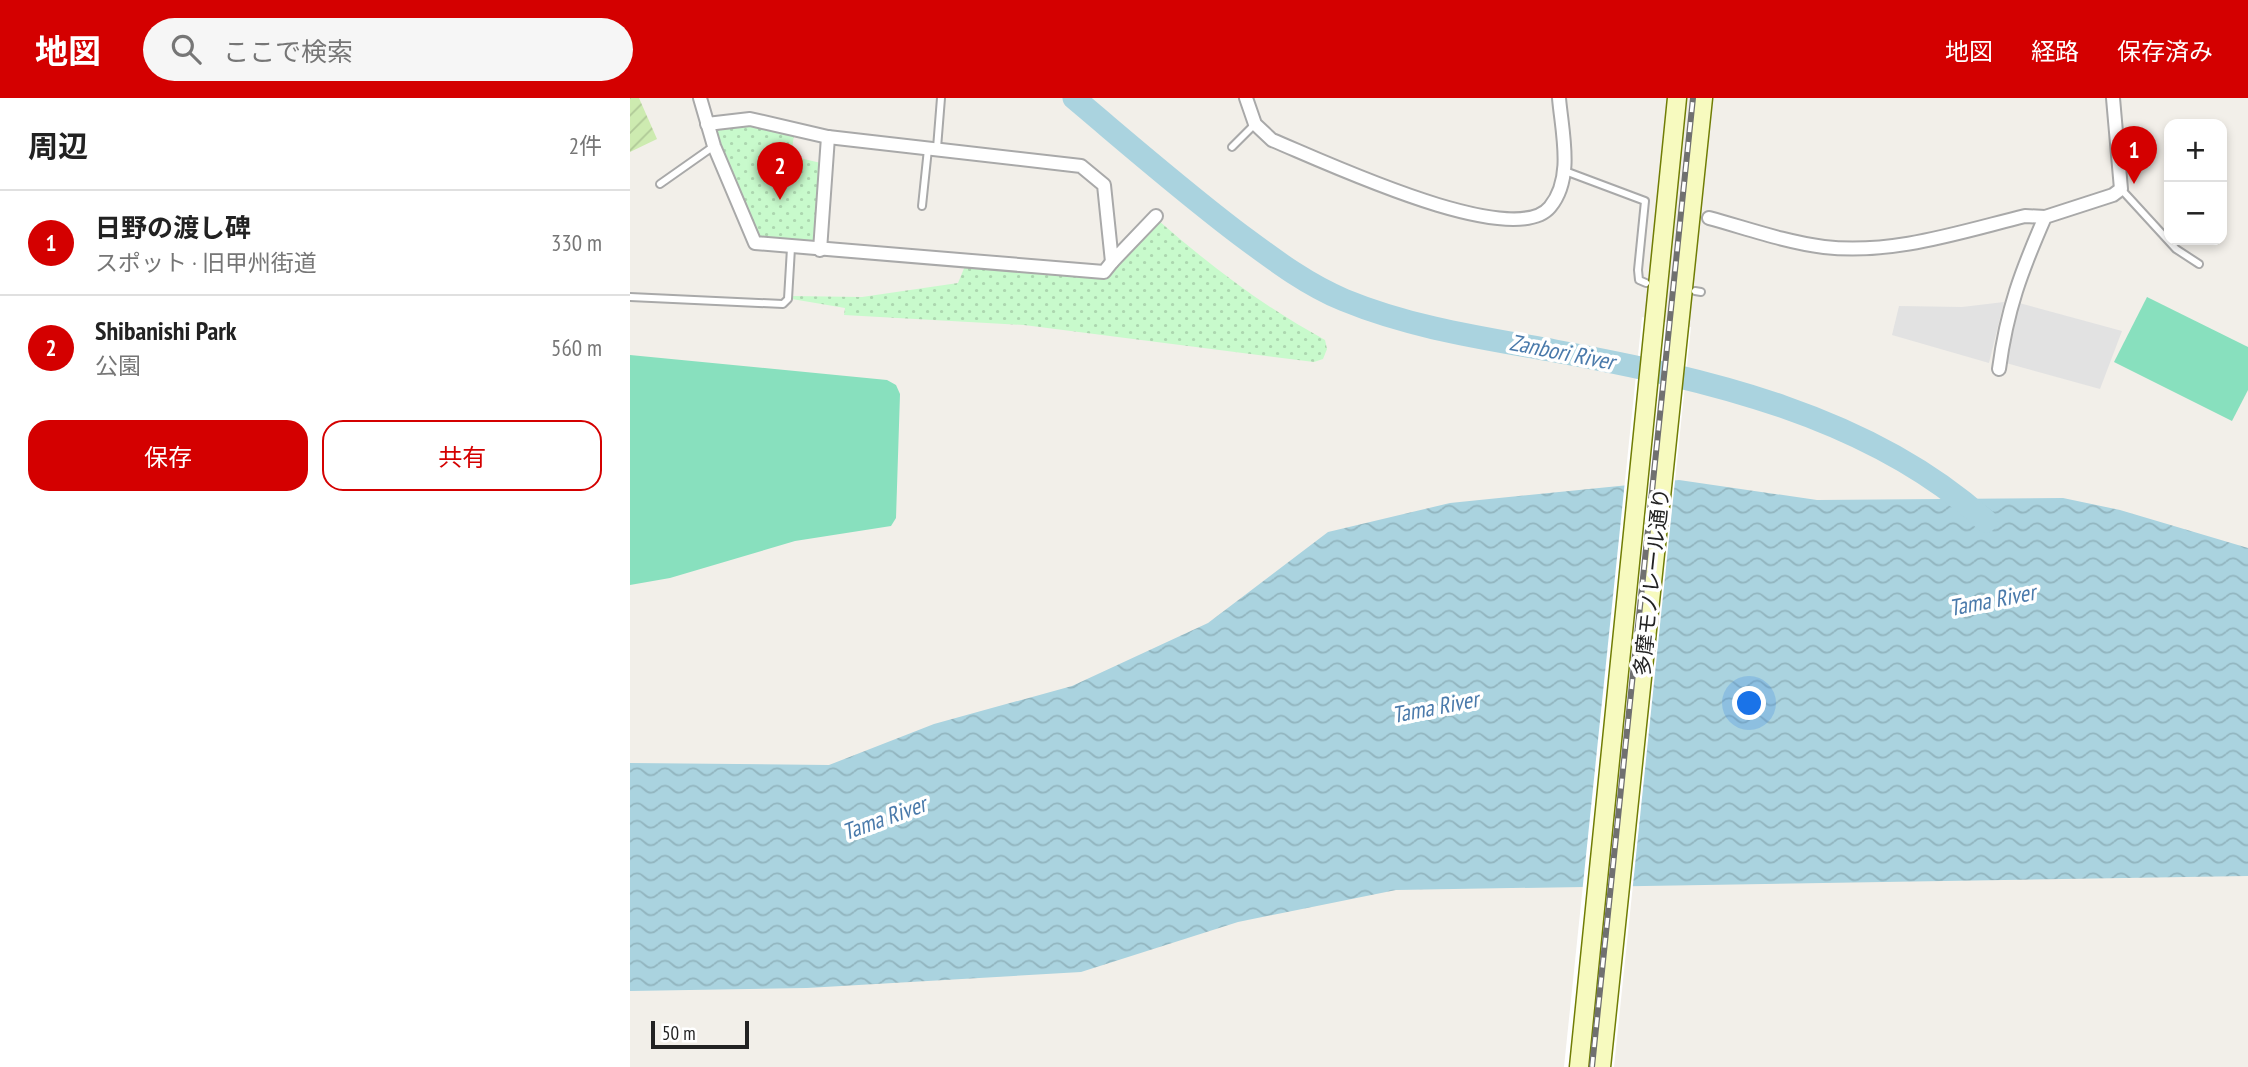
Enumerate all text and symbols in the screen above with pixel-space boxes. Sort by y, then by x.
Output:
search box [143,18,633,81]
text: 地図 [35,29,101,72]
icon: search [167,30,205,68]
text: ここで検索 [223,35,353,68]
text: 地図 [1945,36,1993,67]
text: 経路 [2031,36,2079,67]
text: 保存済み [2117,36,2213,67]
map controls [2164,119,2227,245]
button: + [2164,119,2227,182]
text: 周辺 [28,126,88,165]
pin: 1 [2111,126,2157,184]
text: 2件 [569,131,602,160]
pin: 2 [757,142,803,200]
button: − [2164,182,2227,245]
text: 日野の渡し碑 [95,211,251,244]
text: 1 [46,228,57,257]
text: 330 m [551,228,602,257]
text: スポット · 旧甲州街道 [95,248,317,277]
text: Shibanishi Park [95,314,237,347]
water label: Zanbori River [1507,327,1620,377]
text: 2 [46,333,57,362]
text: 560 m [551,333,602,362]
text: 公園 [95,351,141,380]
button: 保存 [28,420,308,491]
button: 共有 [322,420,602,491]
street label: 多摩モノレール通り [1628,487,1675,677]
water label: Tama River [1946,576,2041,622]
water label: Tama River [1389,683,1484,729]
your location [1732,686,1766,720]
water label: Tama River [838,788,933,846]
scale bar [651,1018,749,1050]
text: 50 m [662,1021,696,1045]

